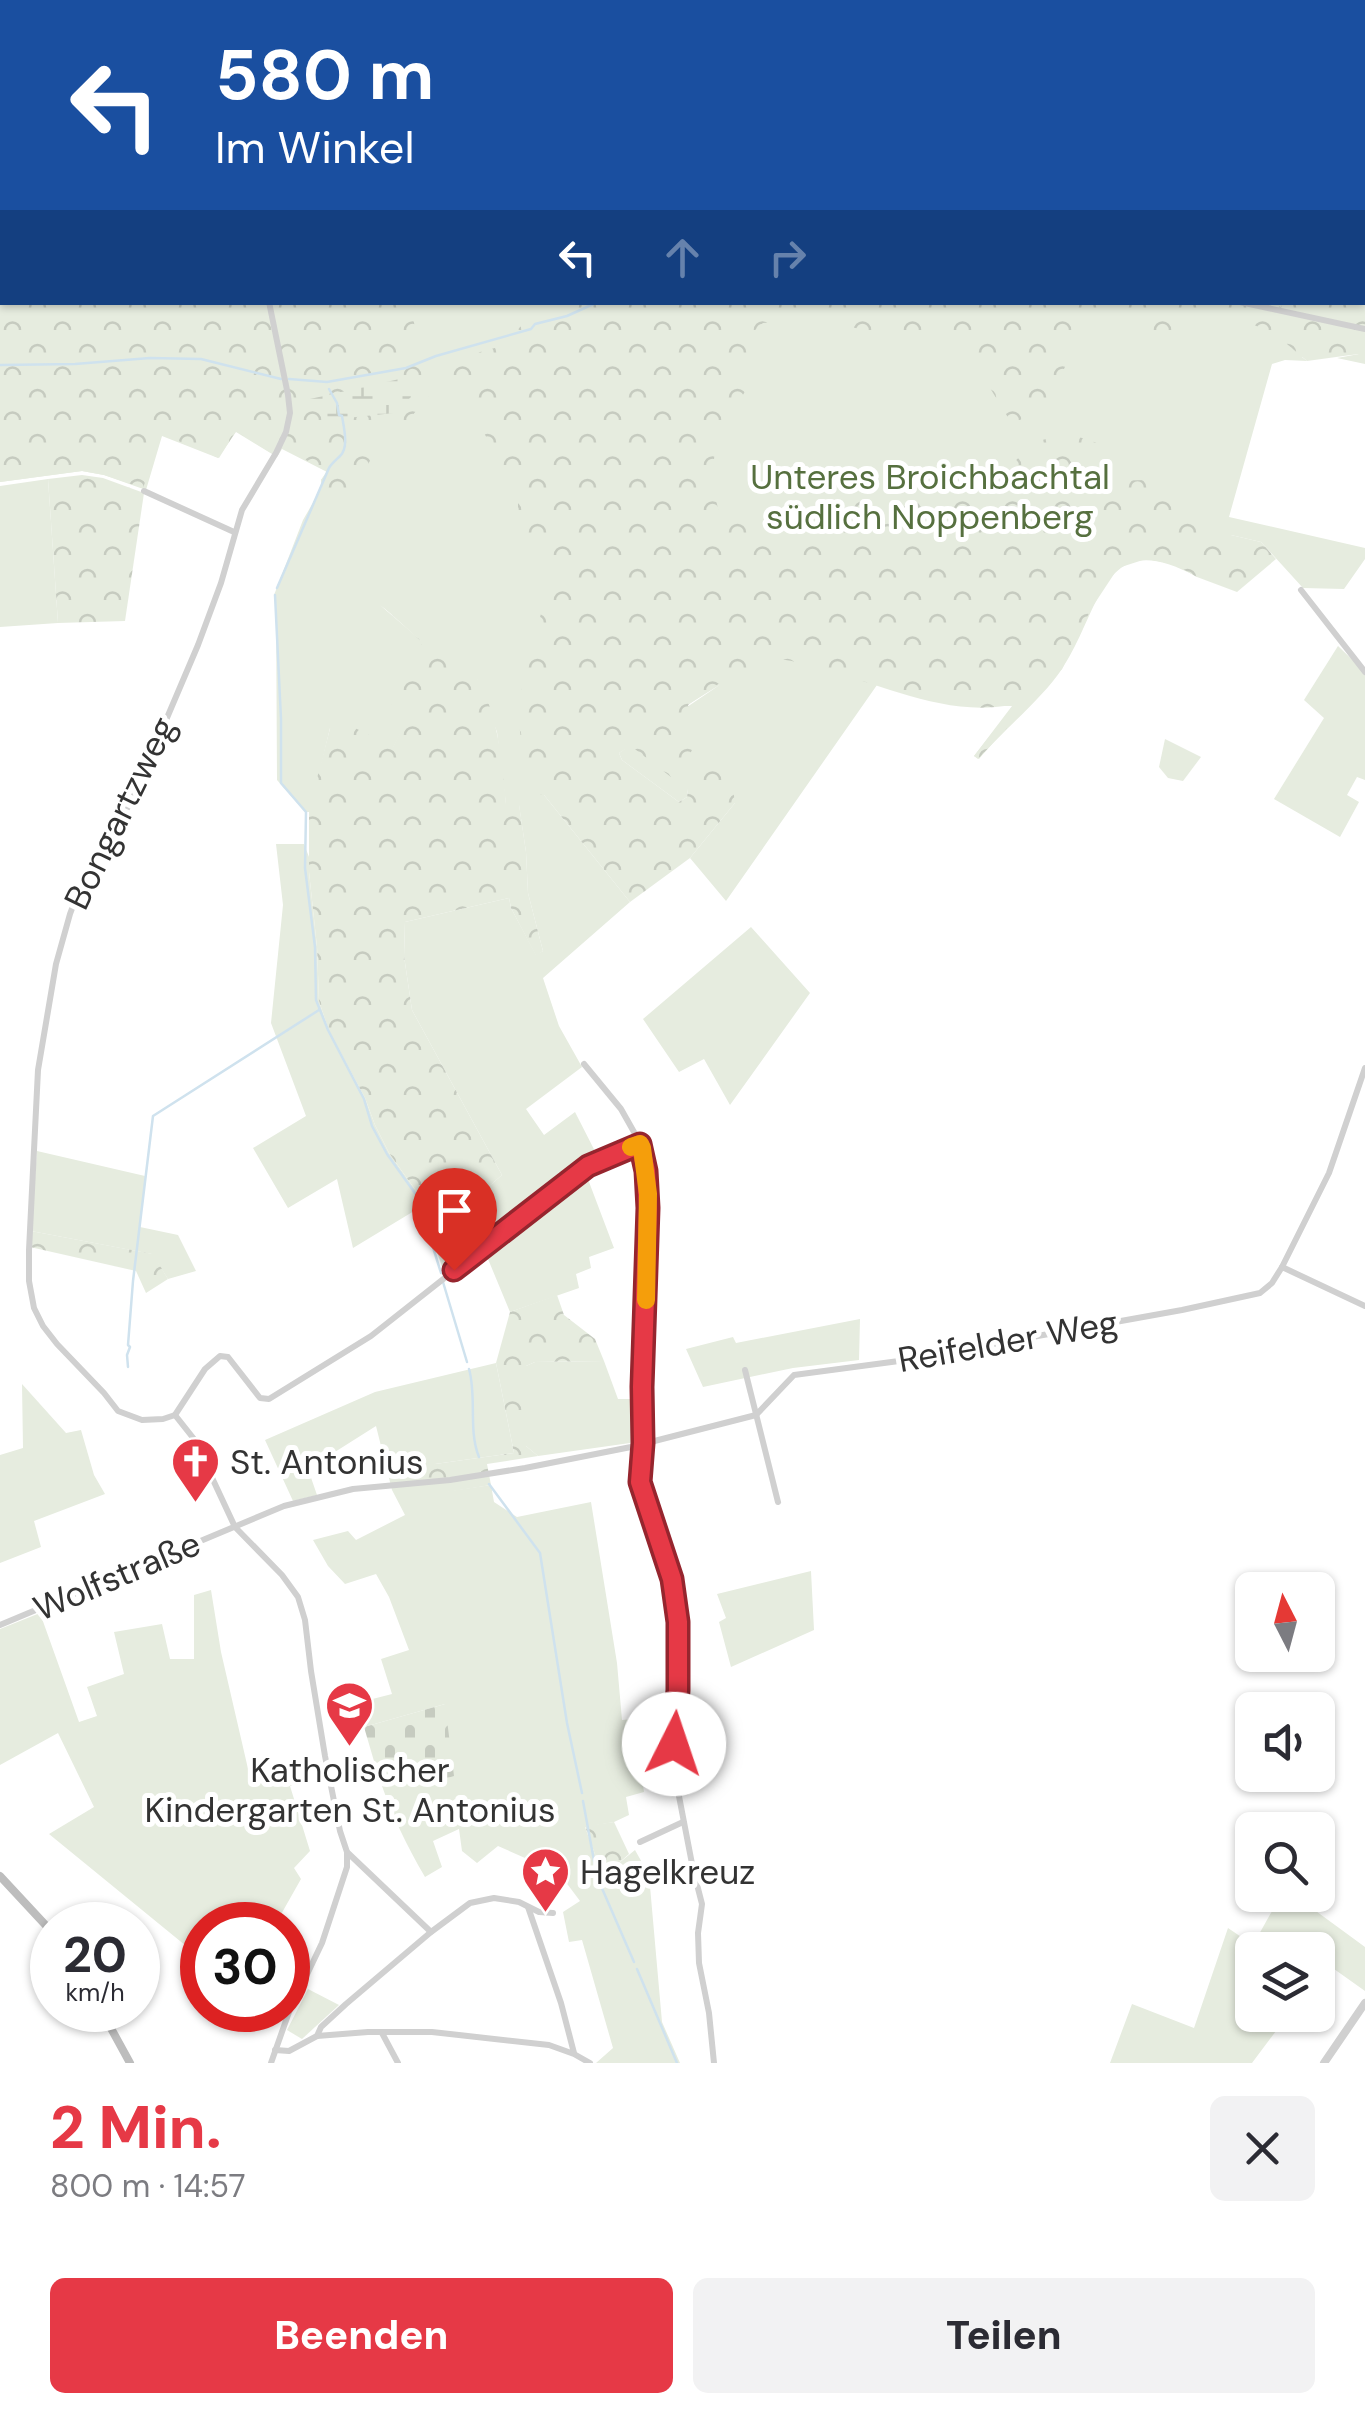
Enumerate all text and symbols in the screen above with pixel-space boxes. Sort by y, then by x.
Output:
text: 580 m [215,30,434,121]
icon: left [50,40,180,170]
text: Im Winkel [215,118,414,177]
icon: left [550,230,605,285]
icon: ahead [655,230,710,285]
icon: right [760,230,815,285]
park label: Unteres Broichbachtal südlich Noppenberg [750,454,1110,540]
street label: Bongartzweg [54,709,186,917]
pin [412,1168,497,1271]
icon: arrive [427,1183,482,1238]
street label: Reifelder Weg [895,1299,1121,1383]
church icon: St. Antonius [169,1436,221,1504]
place label: St. Antonius [230,1439,424,1485]
street label: Wolfstraße [27,1520,207,1632]
north arrow [1235,1572,1335,1672]
map controls [1235,1572,1335,2032]
school or university icon: Katholischer Kindergarten St. Antonius [324,1680,376,1748]
position arrow [622,1692,726,1796]
button: sound [1235,1692,1335,1792]
place label: Katholischer Kindergarten St. Antonius [144,1747,556,1833]
button: search [1235,1812,1335,1912]
place icon: Hagelkreuz [519,1846,571,1914]
place label: Hagelkreuz [580,1849,755,1895]
speed limit sign: 30 [180,1902,310,2032]
text: 20 [63,1922,127,1988]
button: layers [1235,1932,1335,2032]
text: km/h [65,1976,125,2009]
text: 2 Min. [50,2088,221,2167]
button: close [1210,2096,1315,2201]
text: 800 m · 14:57 [50,2165,246,2207]
button: Beenden [50,2278,673,2393]
button: Teilen [693,2278,1315,2393]

